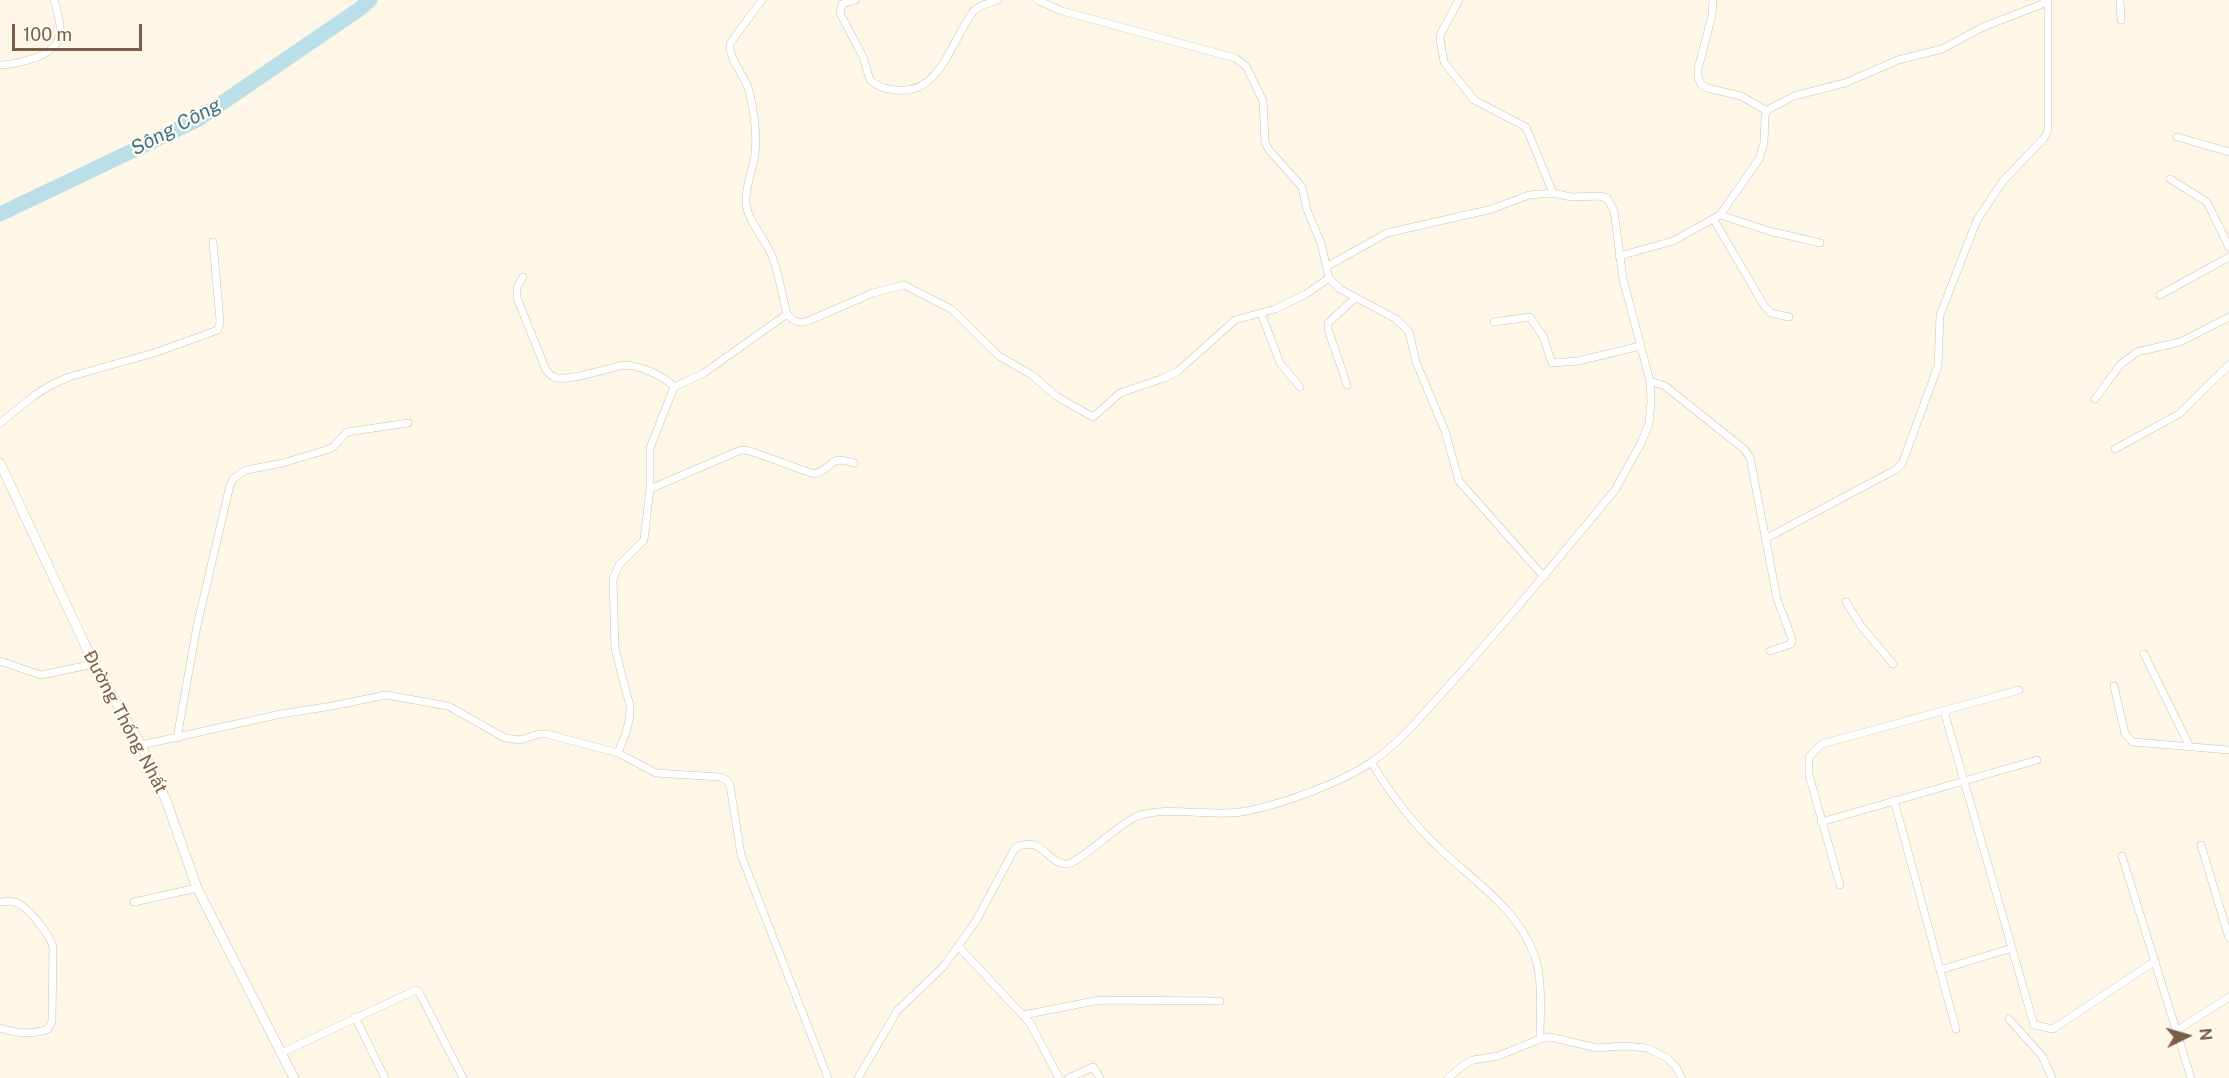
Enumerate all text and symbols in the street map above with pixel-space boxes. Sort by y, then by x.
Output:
scale bar [15,12,146,50]
text: 100 m [23,24,72,45]
water label: Sông Công [127,93,225,161]
street label: Đường Thống Nhất [78,647,172,797]
north arrow [2157,1006,2217,1066]
text: N [2195,1027,2215,1041]

